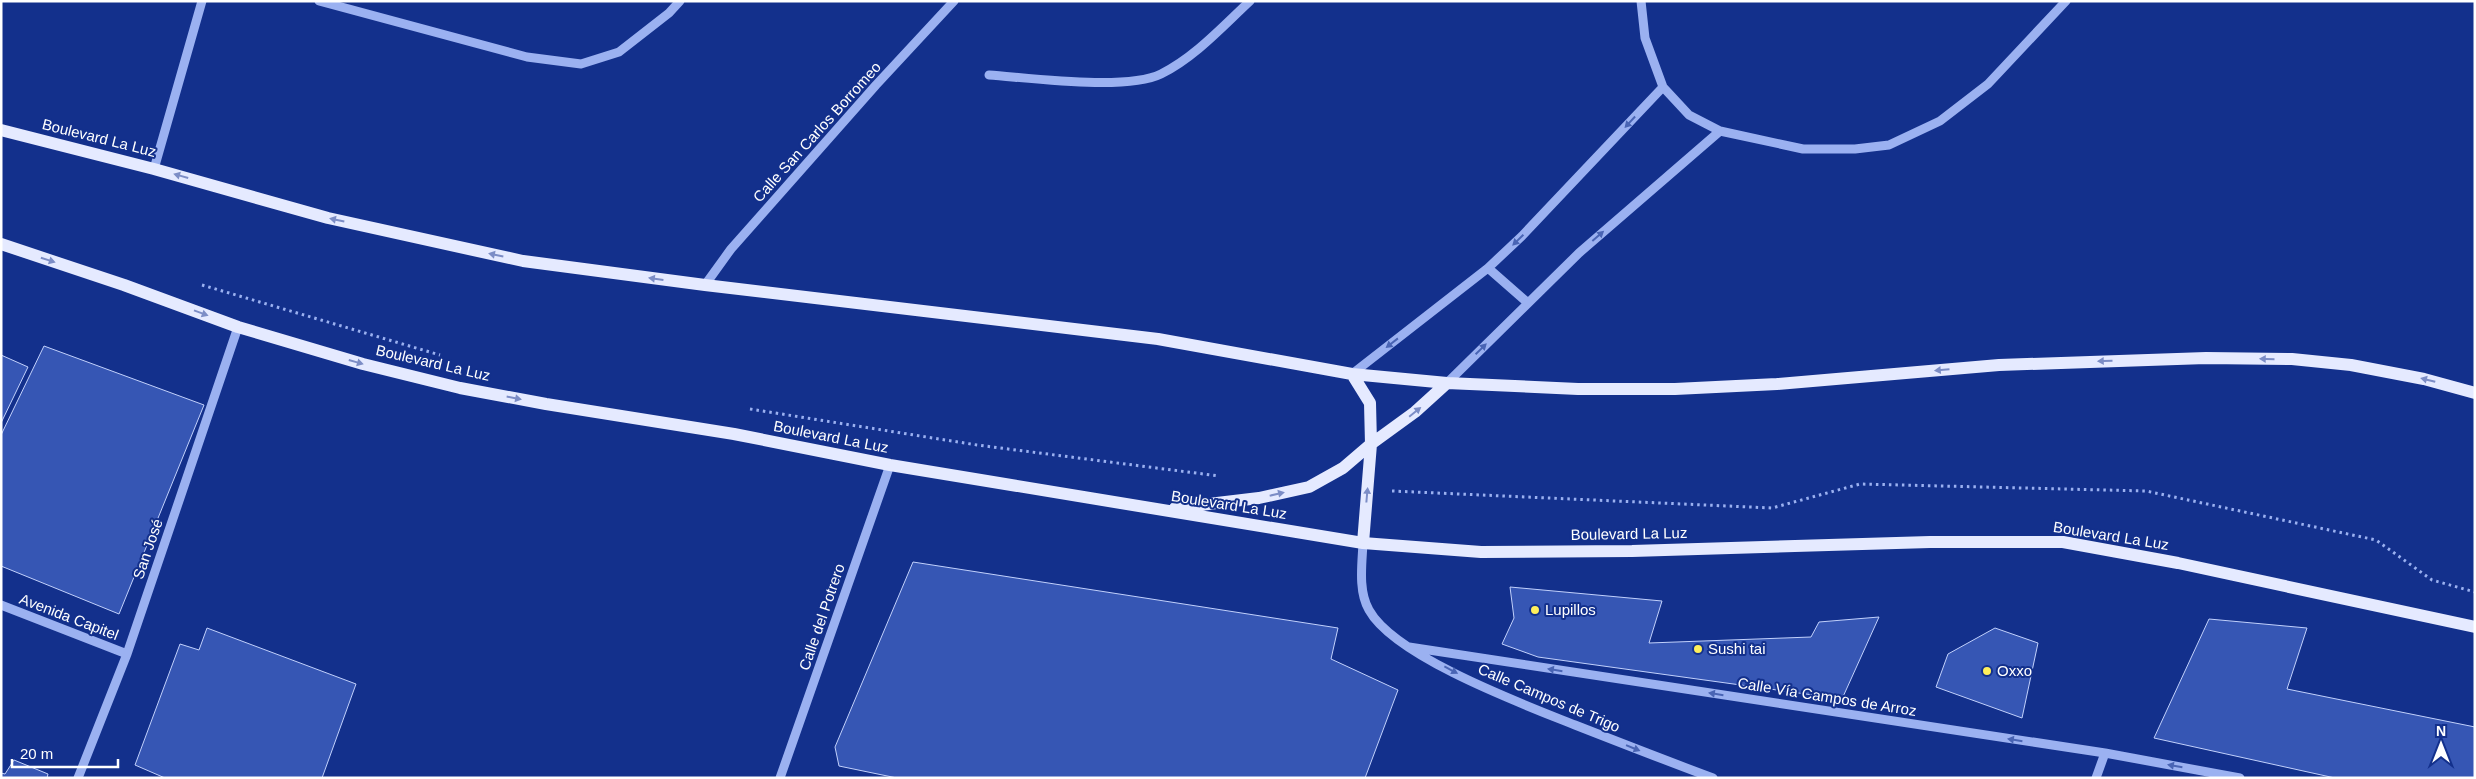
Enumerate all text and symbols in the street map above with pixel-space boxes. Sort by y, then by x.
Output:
street label: Calle San Carlos Borromeo [749,58,884,205]
street label: Boulevard La Luz [40,115,158,160]
one-way arrow [1624,116,1636,128]
one-way arrow [173,172,188,180]
one-way arrow [330,216,345,224]
one-way arrow [1592,230,1604,242]
one-way arrow [1512,234,1524,246]
one-way arrow [488,251,503,259]
one-way arrow [40,256,55,264]
one-way arrow [648,275,664,283]
one-way arrow [194,309,209,317]
one-way arrow [1386,337,1399,348]
street label: Boulevard La Luz [374,341,492,384]
one-way arrow [1475,343,1487,355]
one-way arrow [2259,355,2275,363]
one-way arrow [349,358,364,366]
one-way arrow [2096,358,2112,366]
one-way arrow [1934,366,1950,374]
one-way arrow [2420,376,2435,384]
one-way arrow [507,395,523,403]
one-way arrow [1408,406,1421,417]
street label: Boulevard La Luz [772,417,890,456]
street label: Boulevard La Luz [1170,487,1288,522]
one-way arrow [1364,487,1372,503]
one-way arrow [1270,490,1285,498]
street label: San José [129,517,166,581]
street label: Boulevard La Luz [2052,518,2170,553]
street label: Boulevard La Luz [1570,524,1688,543]
street label: Calle del Potrero [795,561,848,672]
street label: Avenida Capitel [17,590,121,643]
place label: Lupillos [1545,601,1596,618]
marker: Lupillos [1529,604,1541,616]
place label: Sushi tai [1708,640,1766,657]
marker: Sushi tai [1692,643,1704,655]
street label: Calle Campos de Trigo [1476,660,1623,735]
place label: Oxxo [1997,662,2032,679]
one-way arrow [1547,665,1563,673]
marker: Oxxo [1981,665,1993,677]
one-way arrow [1445,666,1458,675]
street label: Calle Vía Campos de Arroz [1736,674,1918,719]
one-way arrow [1707,690,1723,698]
north arrow [2416,719,2466,769]
text: N [2436,723,2446,739]
one-way arrow [2006,735,2022,743]
scale bar [12,736,119,768]
one-way arrow [1626,744,1640,752]
text: 20 m [20,745,53,762]
one-way arrow [2167,761,2183,769]

